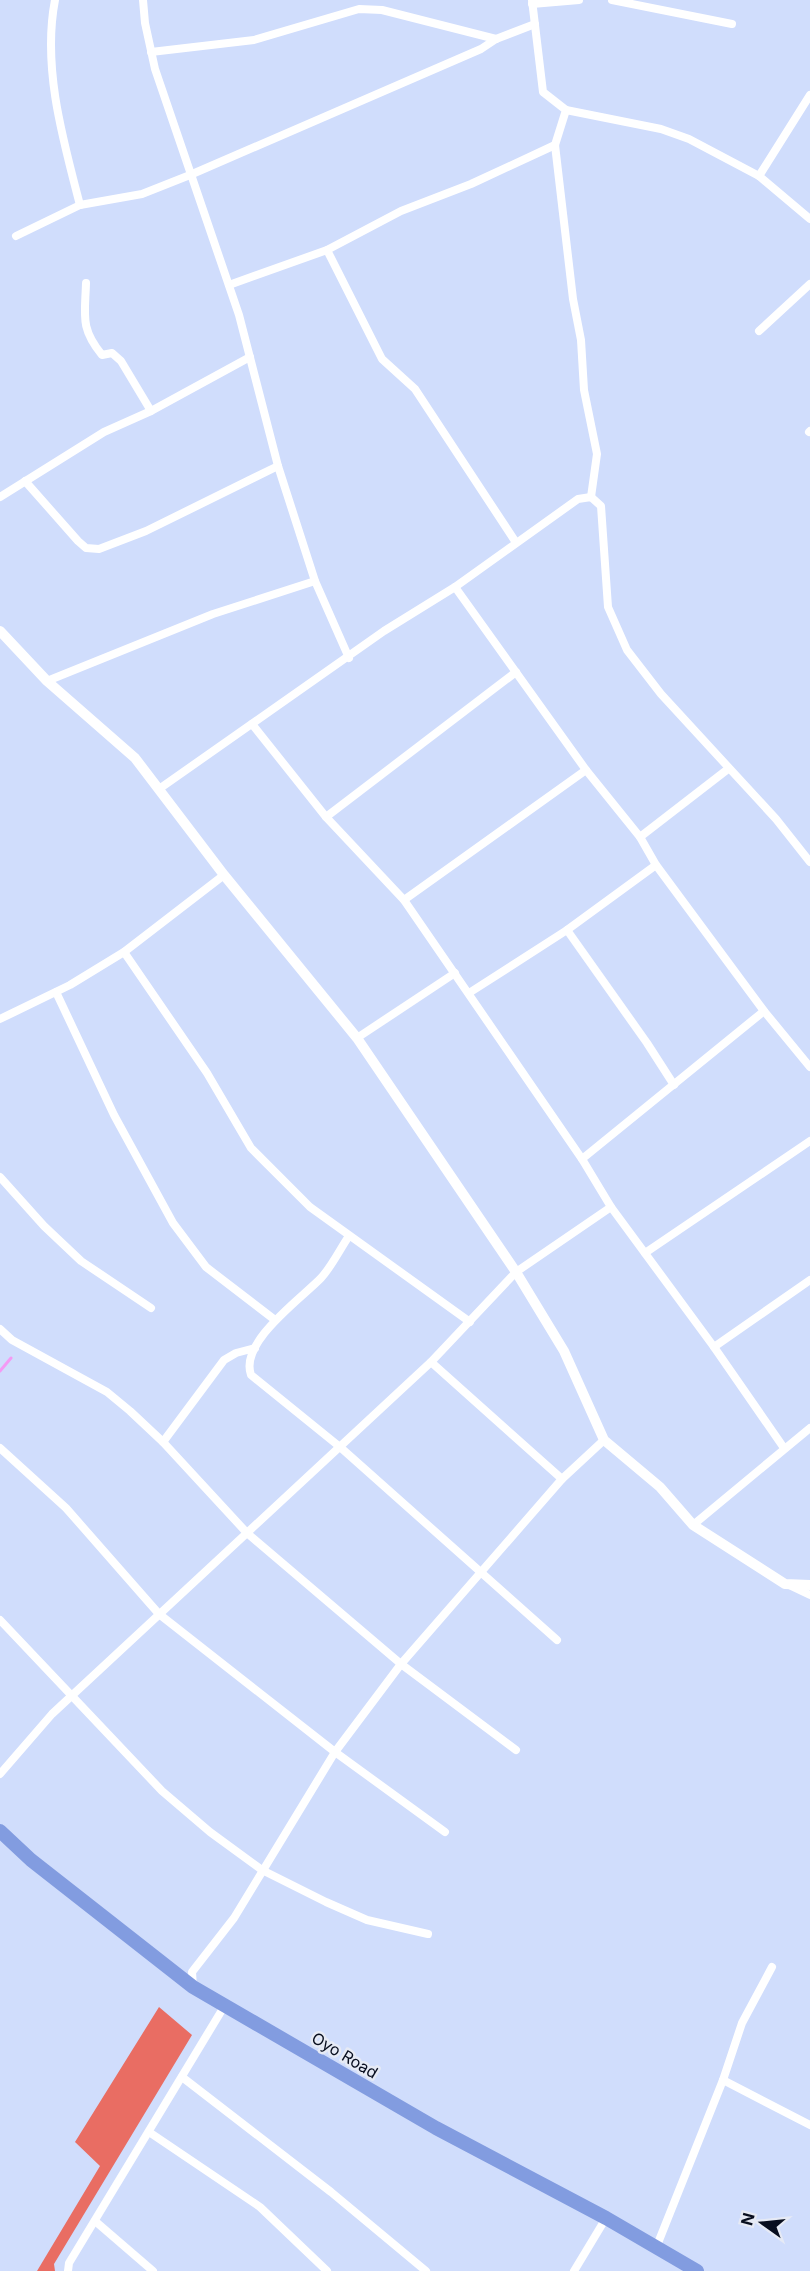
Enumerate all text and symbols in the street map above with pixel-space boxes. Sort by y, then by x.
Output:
street label: Oyo Road [308,2027,382,2083]
north arrow [732,2193,792,2253]
text: N [736,2211,759,2228]

